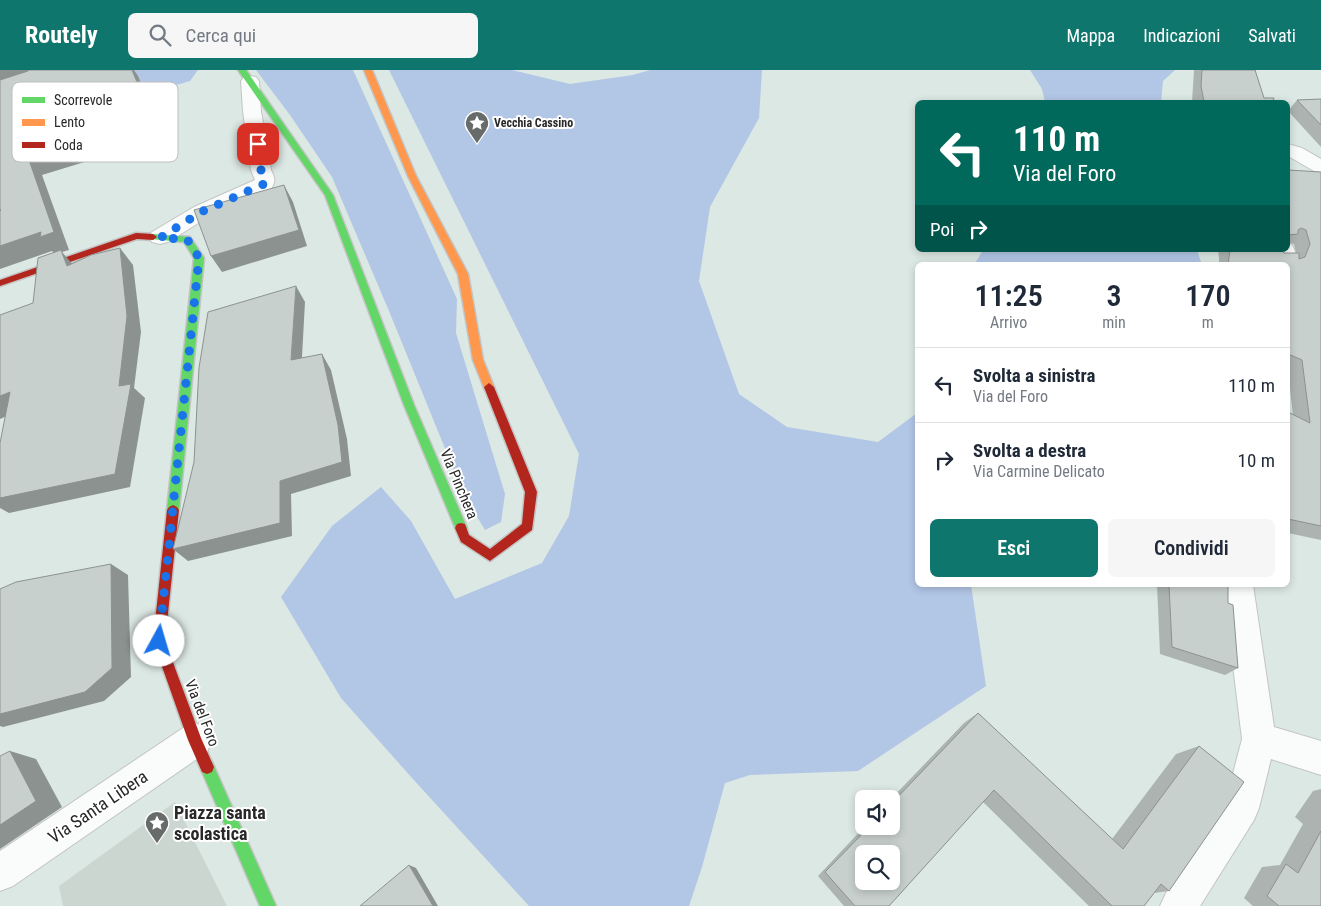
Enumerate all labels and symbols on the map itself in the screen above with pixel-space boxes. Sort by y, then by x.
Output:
legend [12,82,178,162]
text: Scorrevole [54,92,113,108]
place icon: Vecchia Cassino [464,110,490,144]
text: Lento [54,114,85,130]
place label: Vecchia Cassino [494,116,573,130]
pin [237,123,279,165]
text: Coda [54,137,83,153]
street label: Via Pinchera [436,446,482,522]
position arrow [132,614,184,666]
street label: Via del Foro [181,677,223,749]
street label: Via Santa Libera [44,766,151,848]
place label: Piazza santa scolastica [174,802,266,844]
place icon: Piazza santa scolastica [144,810,170,844]

